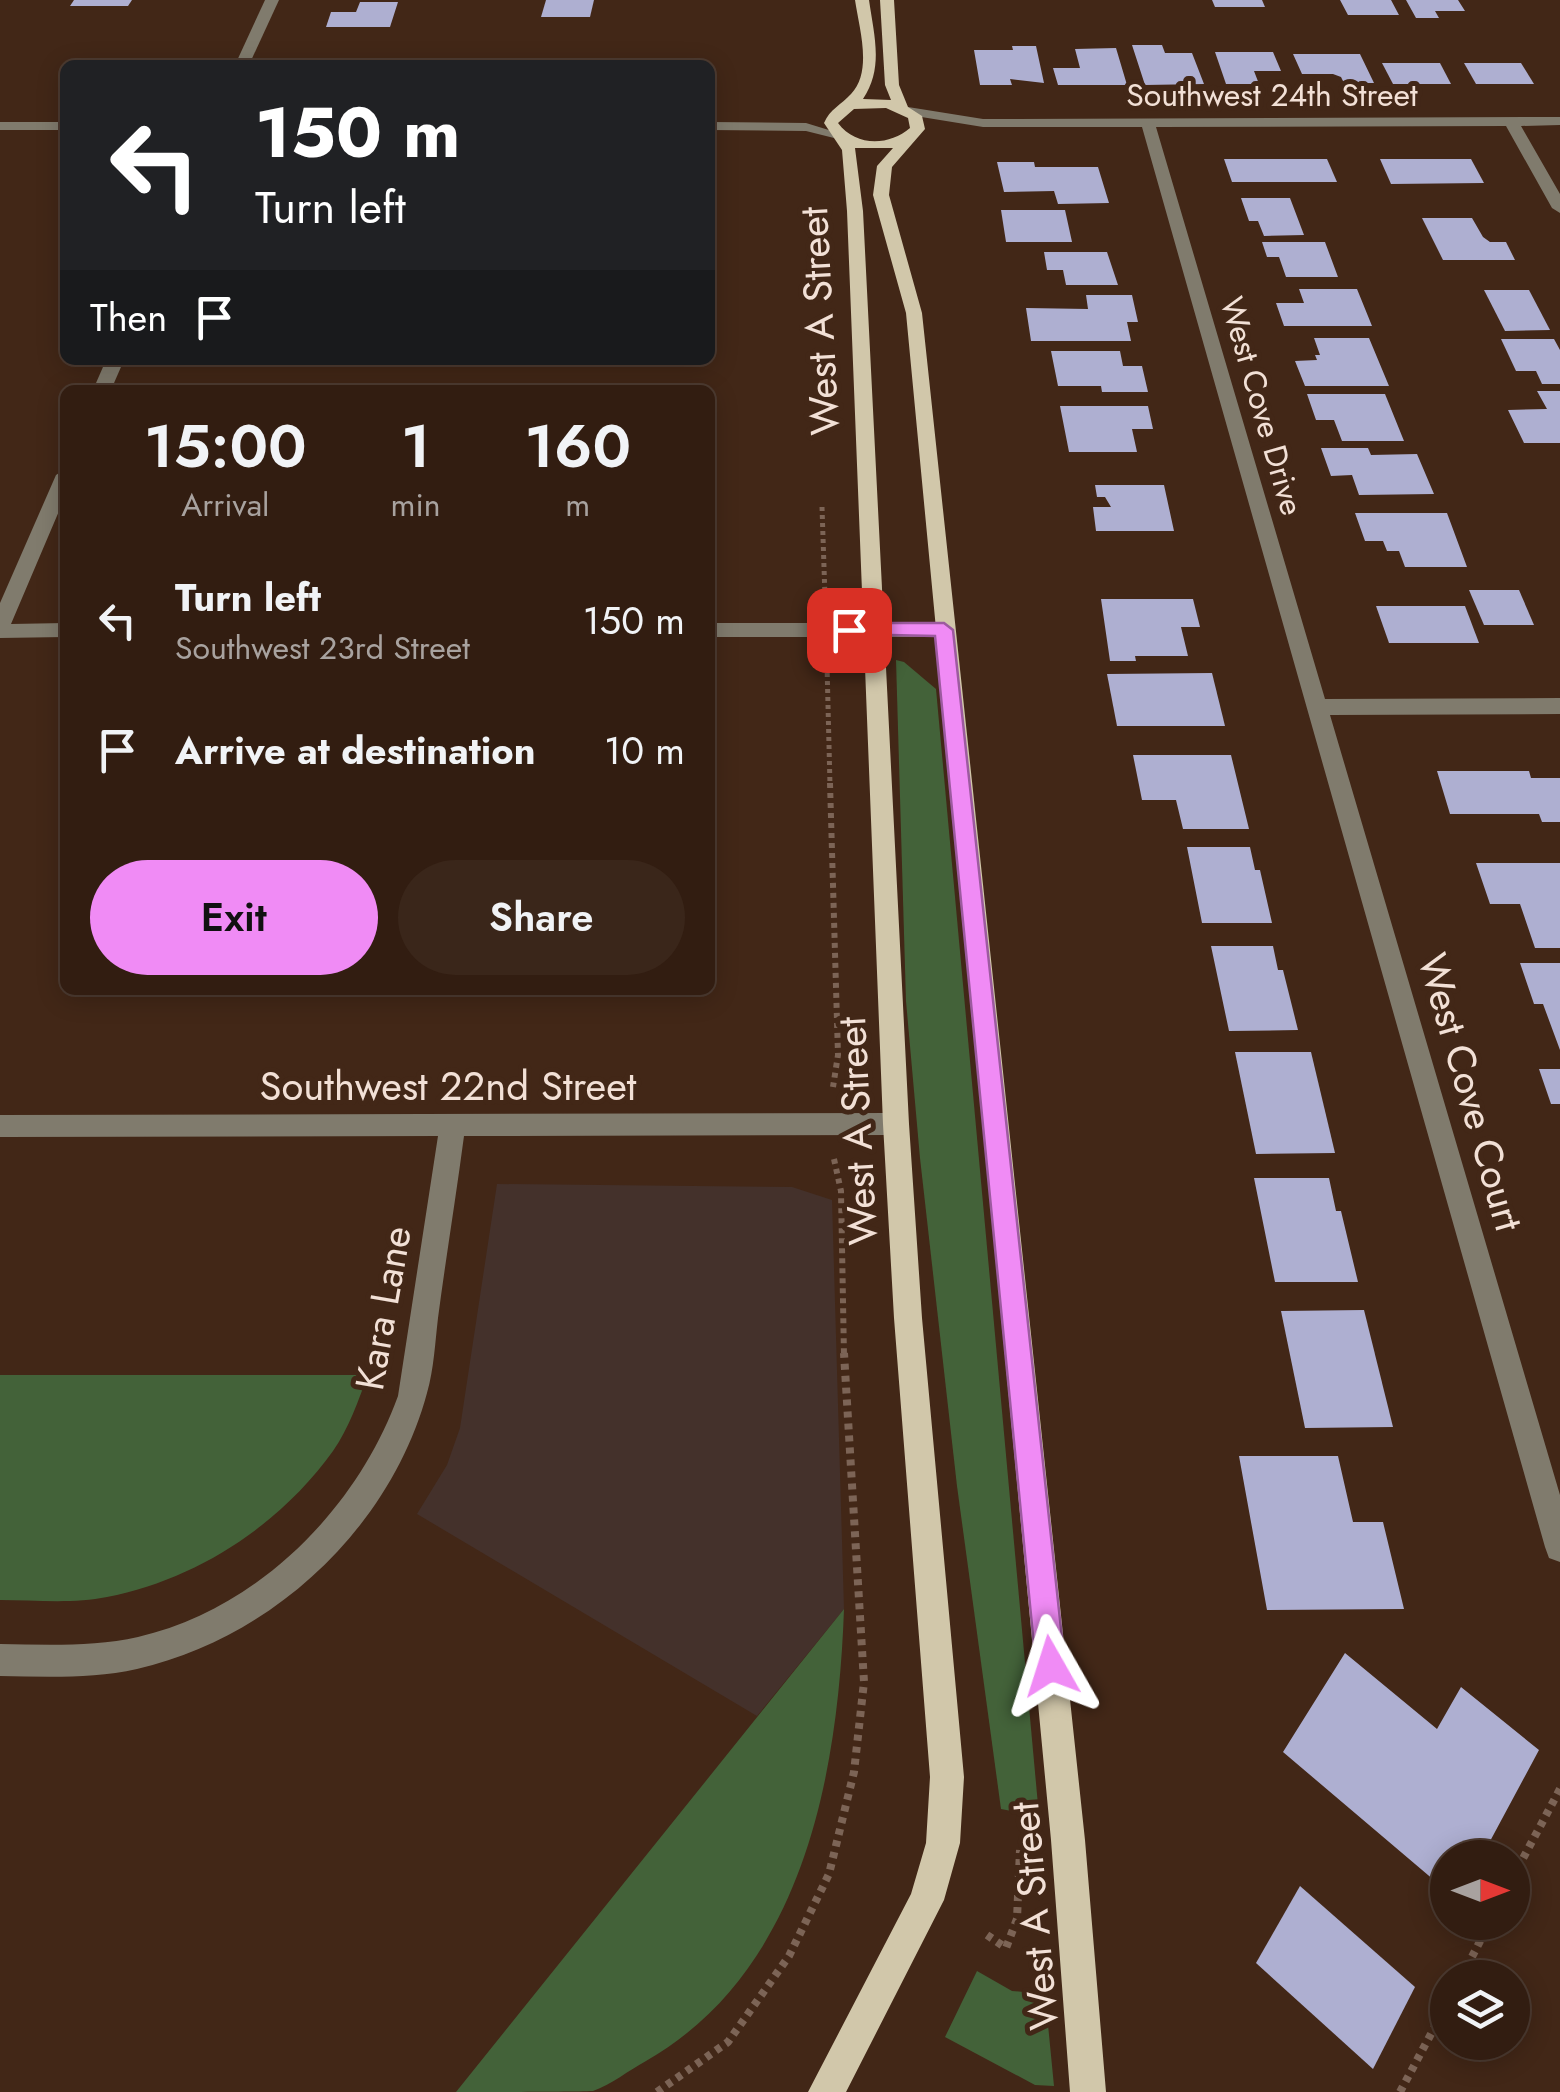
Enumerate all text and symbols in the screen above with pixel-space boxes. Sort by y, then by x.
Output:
street label: Southwest 24th Street [1126,72,1418,118]
text: 150 m [255,82,461,183]
icon: left [90,100,220,230]
text: Turn left [255,175,406,240]
street label: West A Street [784,205,854,437]
text: Then [90,290,167,345]
icon: arrive [187,290,242,345]
street label: West Cove Drive [1209,291,1315,521]
text: 15:00 [144,403,307,490]
text: 1 [401,403,430,490]
text: 160 [525,403,631,490]
text: Arrival [181,482,269,528]
text: min [391,482,441,528]
text: m [565,482,590,528]
text: Turn left [175,570,321,625]
pin [807,588,892,673]
icon: left [90,593,145,648]
text: 150 m [583,593,685,648]
icon: arrive [822,603,877,658]
text: Southwest 23rd Street [175,625,470,671]
icon: arrive [90,723,145,778]
text: Arrive at destination [175,723,536,778]
text: 10 m [604,723,685,778]
button: Exit [90,860,378,975]
button: Share [398,860,685,975]
street label: West Cove Court [1404,946,1538,1238]
street label: West A Street [822,1015,892,1247]
street label: Southwest 22nd Street [260,1057,637,1115]
street label: Kara Lane [340,1221,426,1395]
position arrow [999,1614,1103,1718]
street label: West A Street [995,1799,1073,2032]
north arrow [1430,1840,1530,1940]
map controls [1430,1840,1530,2060]
button: layers [1430,1960,1530,2060]

